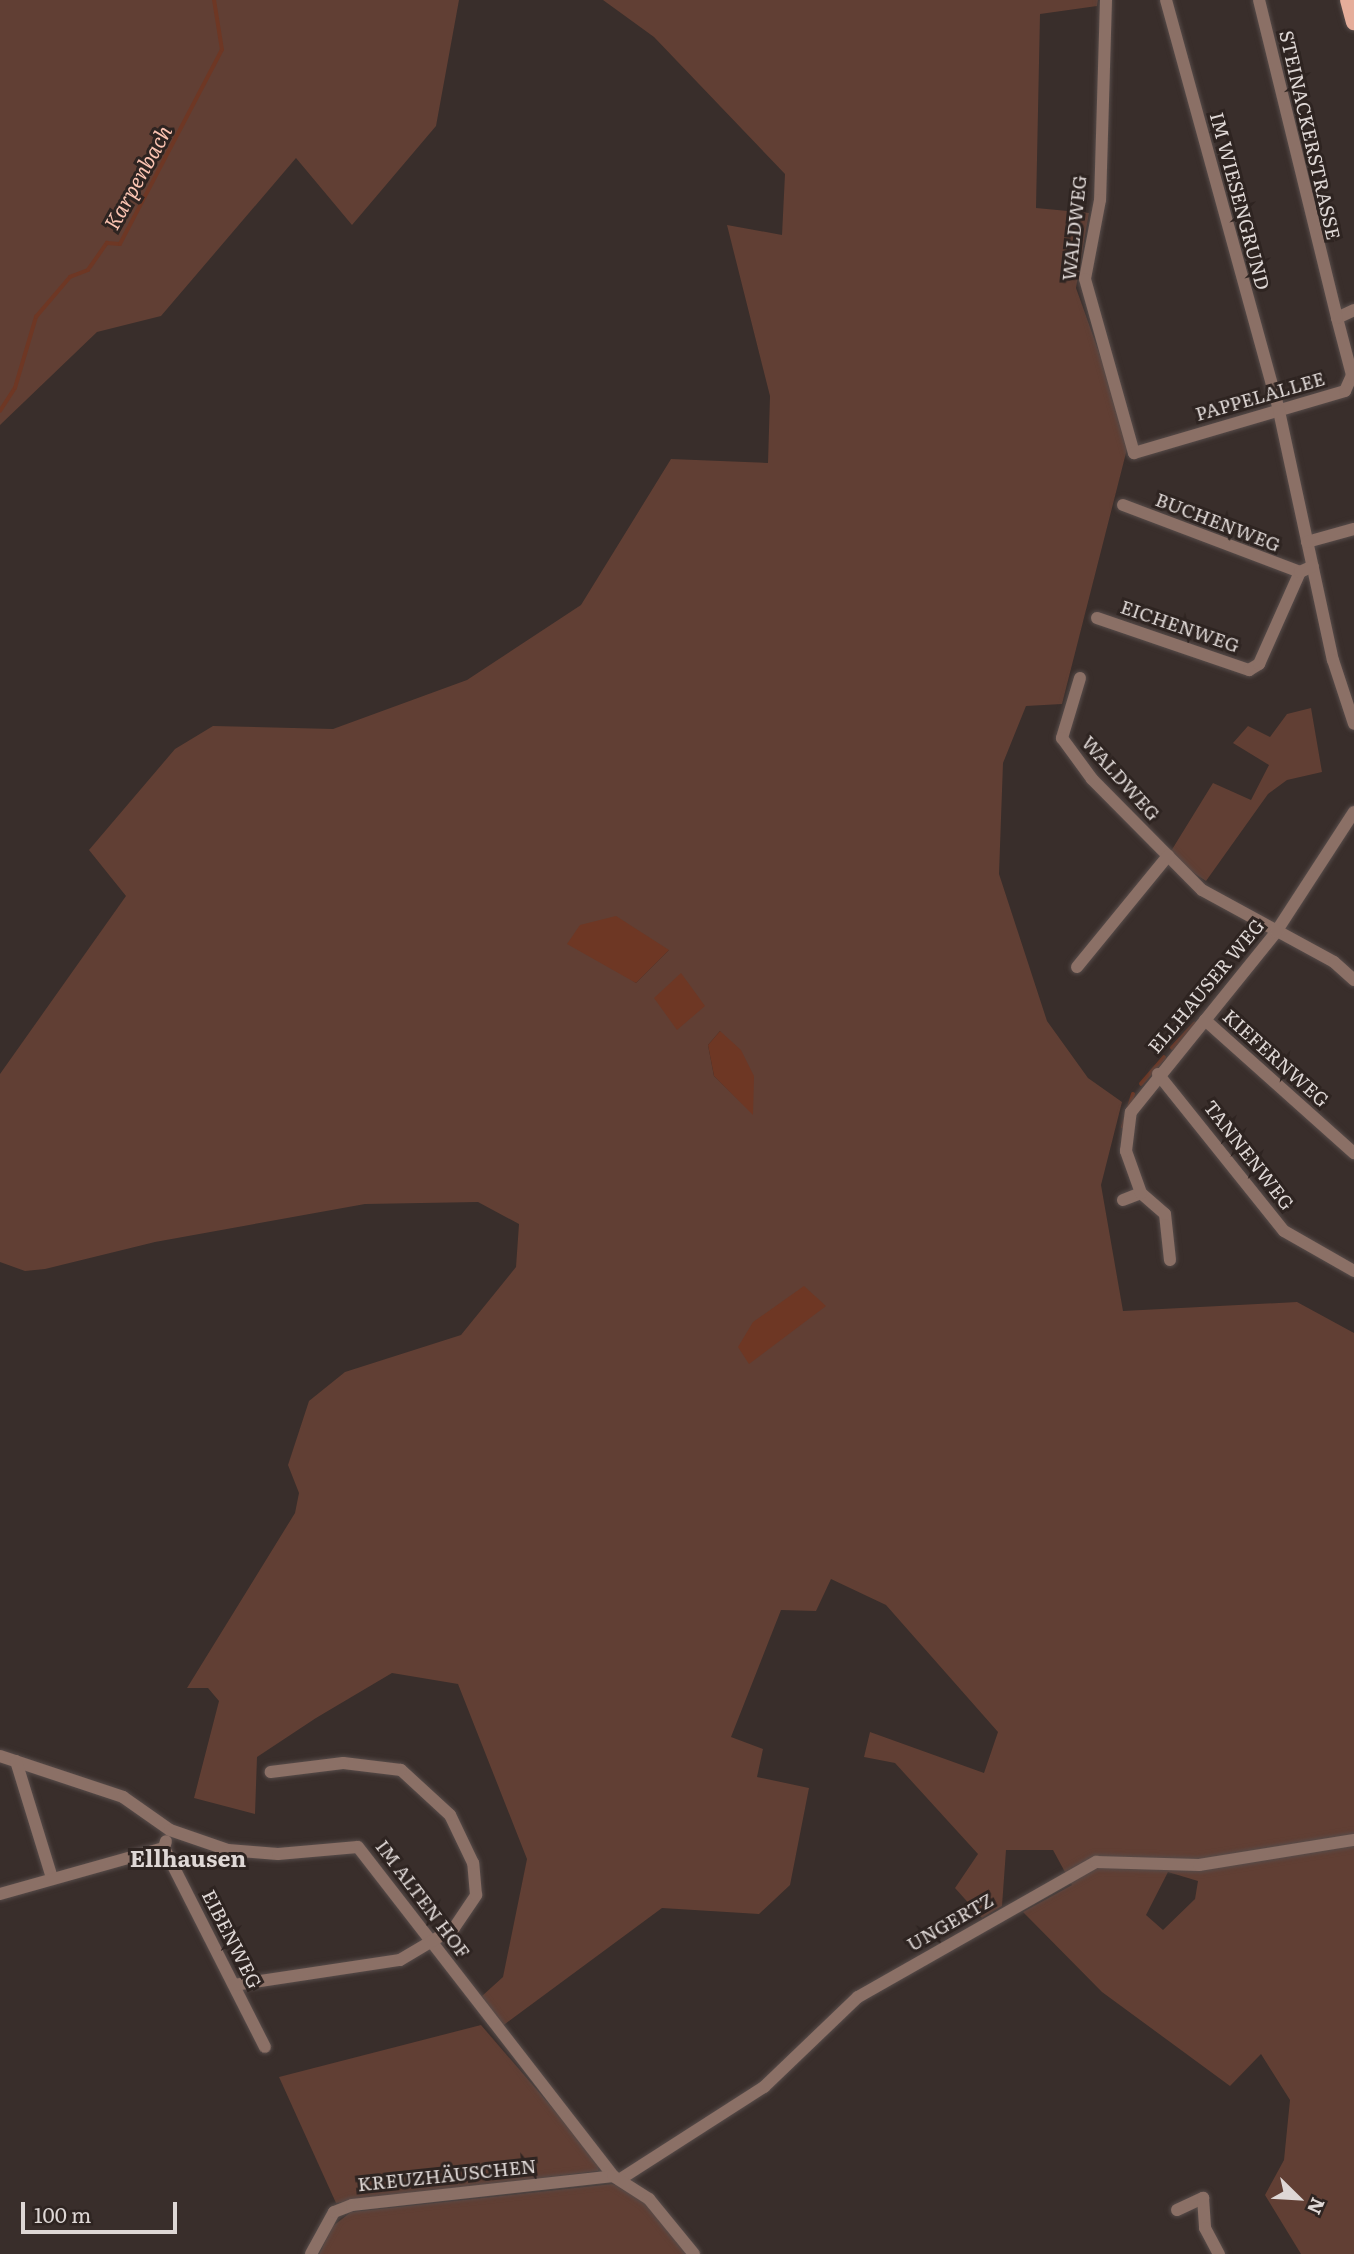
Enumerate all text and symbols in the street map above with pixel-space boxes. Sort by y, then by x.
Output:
street label: STEINACKERSTRASSE [1275,28,1345,242]
street label: IM WIESENGRUND [1205,110,1275,292]
water label: Karpenbach [98,120,176,234]
street label: WALDWEG [1057,174,1091,282]
street label: PAPPELALLEE [1193,367,1327,425]
street label: BUCHENWEG [1152,488,1284,556]
street label: EICHENWEG [1118,595,1242,657]
street label: WALDWEG [1077,731,1165,825]
street label: ELLHAUSER WEG [1143,914,1269,1058]
street label: KIEFERNWEG [1218,1004,1334,1112]
street label: TANNENWEG [1199,1096,1299,1214]
street label: IM ALTEN HOF [371,1835,475,1963]
district label: Ellhausen [130,1843,246,1871]
street label: EIBENWEG [197,1886,267,1992]
street label: UNGERTZ [903,1888,997,1956]
street label: KREUZHÄUSCHEN [356,2154,538,2196]
north arrow [1263,2163,1333,2233]
scale bar [24,2188,180,2232]
text: N [1301,2194,1333,2220]
text: 100 m [34,2198,91,2229]

